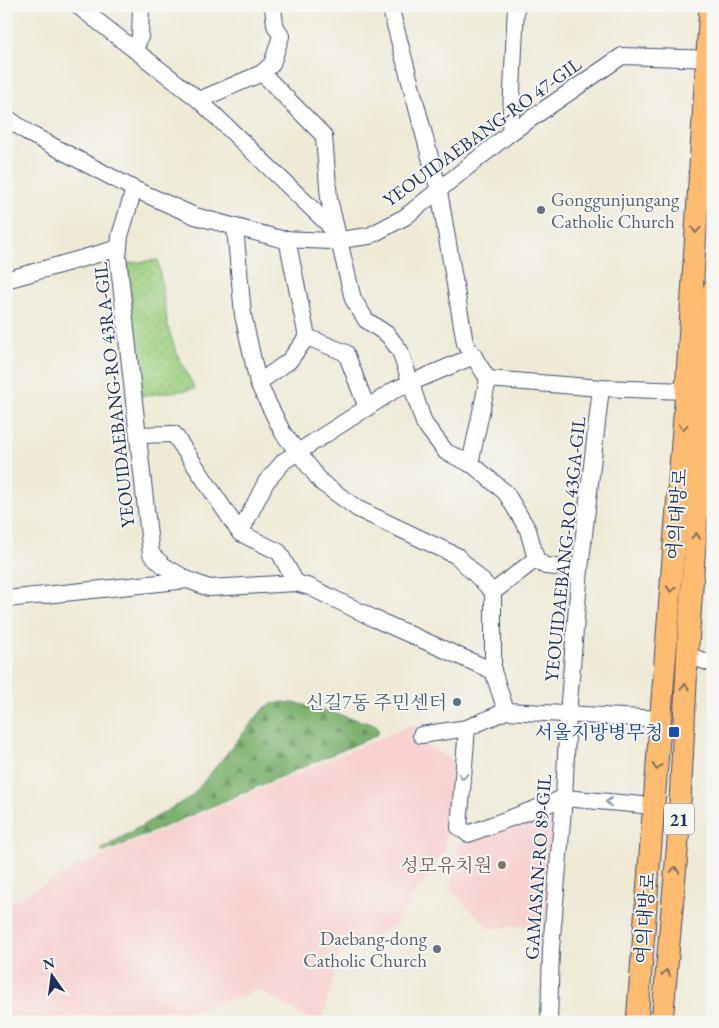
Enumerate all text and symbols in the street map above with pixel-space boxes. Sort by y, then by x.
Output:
street label: YEOUIDAEBANG-RO 47-GIL [378,52,586,212]
place label: Gonggunjungang Catholic Church [551,187,680,234]
marker: Gonggunjungang Catholic Church [535,204,547,216]
one-way arrow [691,226,702,234]
street label: YEOUIDAEBANG-RO 43RA-GIL [88,261,140,529]
street label: YEOUIDAEBANG-RO 43GA-GIL [539,415,591,683]
one-way arrow [678,423,689,431]
street label: 여의대방로 [661,467,693,561]
one-way arrow [690,532,701,540]
one-way arrow [665,585,676,593]
one-way arrow [680,683,691,691]
place label: 신길7동 주민센터 [306,690,447,715]
marker: 신길7동 주민센터 [451,696,463,708]
place label: 서울지방병무청 [535,720,663,745]
marker: 서울지방병무청 [667,725,681,739]
one-way arrow [651,763,662,771]
one-way arrow [457,772,468,780]
street label: GAMASAN-RO 89-GIL [519,773,557,961]
one-way arrow [604,797,612,808]
road number: 21 [664,804,694,834]
place label: 성모유치원 [400,853,492,878]
marker: 성모유치원 [496,859,508,871]
one-way arrow [669,866,680,874]
street label: 여의대방로 [629,871,661,965]
place label: Daebang-dong Catholic Church [303,926,428,973]
marker: Daebang-dong Catholic Church [431,943,443,955]
north arrow [28,950,78,1000]
text: N [41,953,57,973]
one-way arrow [660,969,671,977]

